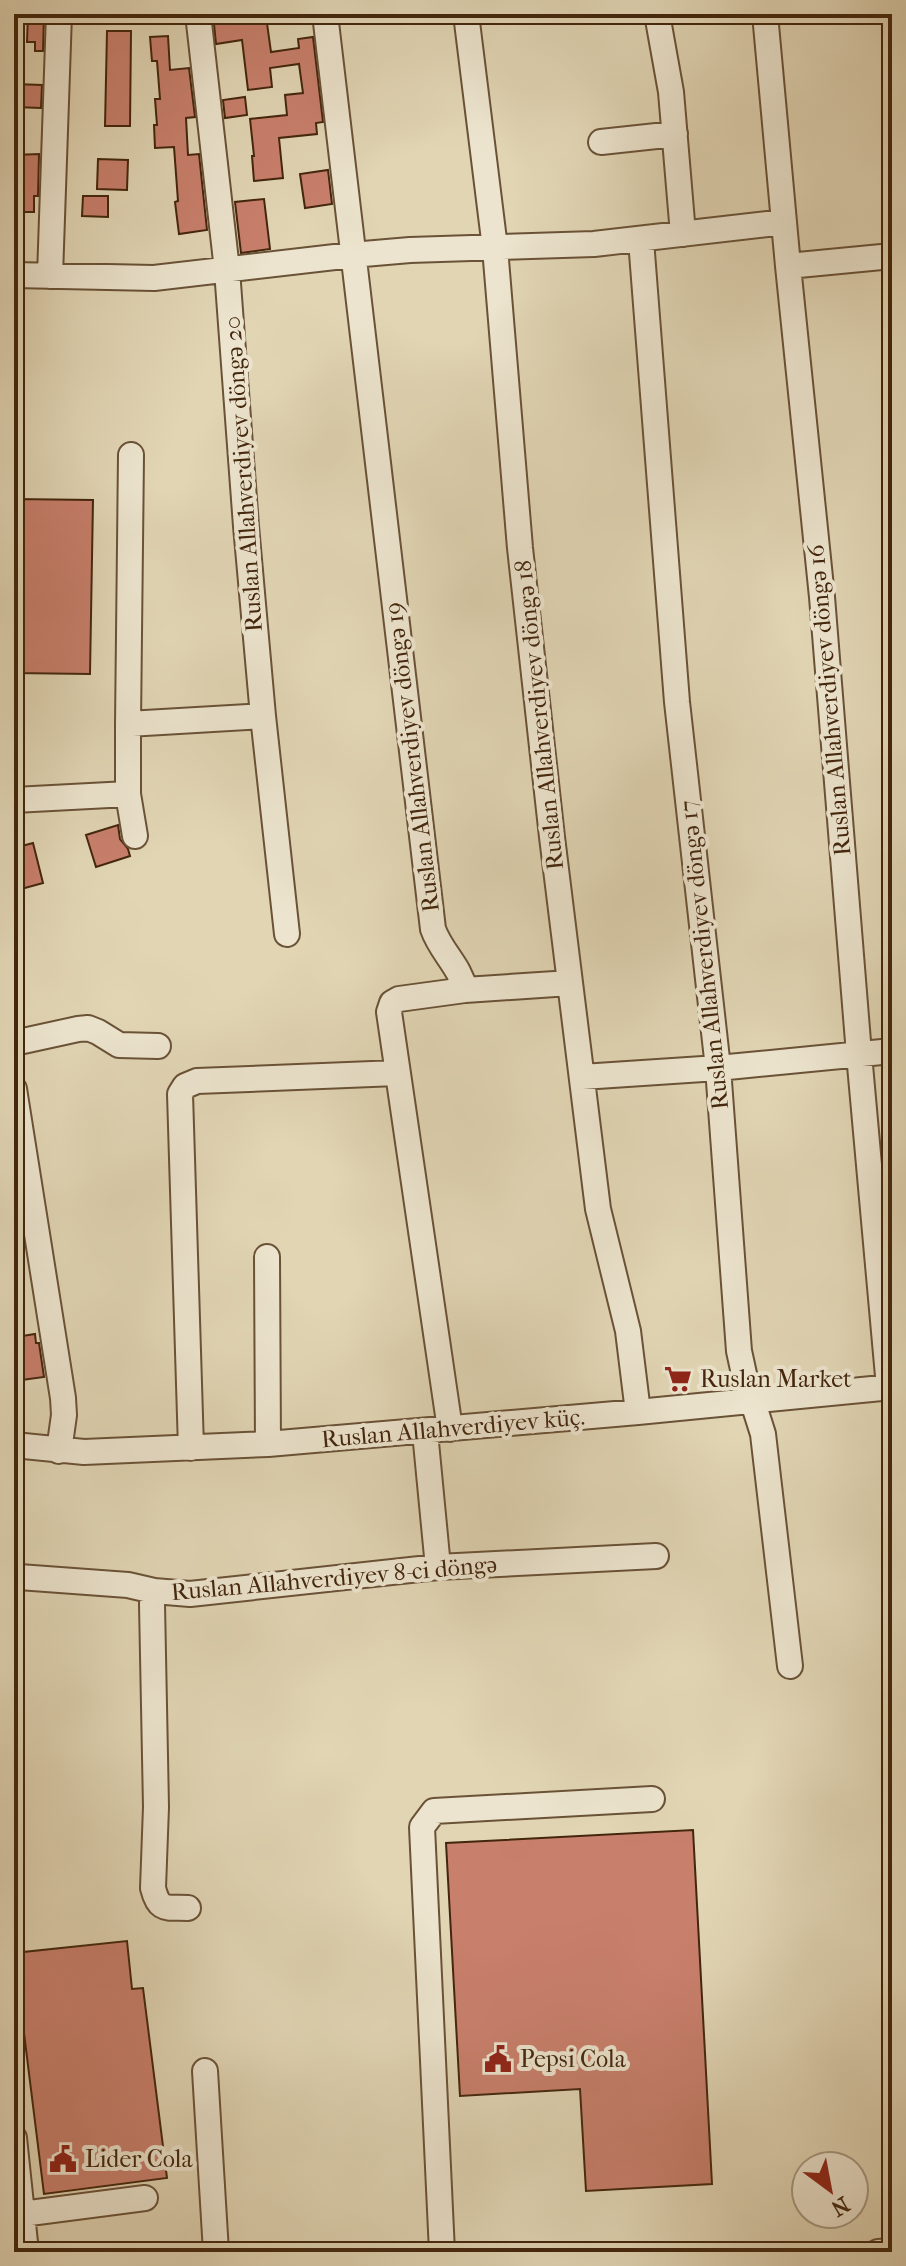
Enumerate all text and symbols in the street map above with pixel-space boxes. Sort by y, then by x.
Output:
street label: Ruslan Allahverdiyev döngə 20 [218,315,268,633]
street label: Ruslan Allahverdiyev döngə 16 [801,542,857,857]
street label: Ruslan Allahverdiyev döngə 18 [509,559,569,871]
street label: Ruslan Allahverdiyev döngə 19 [379,600,445,914]
street label: Ruslan Allahverdiyev döngə 17 [674,799,734,1111]
supermarket icon: Ruslan Market [663,1364,693,1394]
place label: Ruslan Market [700,1365,852,1393]
street label: Ruslan Allahverdiyev küç. [320,1403,586,1454]
street label: Ruslan Allahverdiyev 8-ci döngə [170,1550,498,1606]
public building icon: Pepsi Cola [483,2044,513,2074]
place label: Pepsi Cola [520,2045,627,2073]
public building icon: Lider Cola [48,2144,78,2174]
place label: Lider Cola [85,2145,193,2173]
north arrow [790,2150,870,2230]
text: N [826,2191,854,2222]

